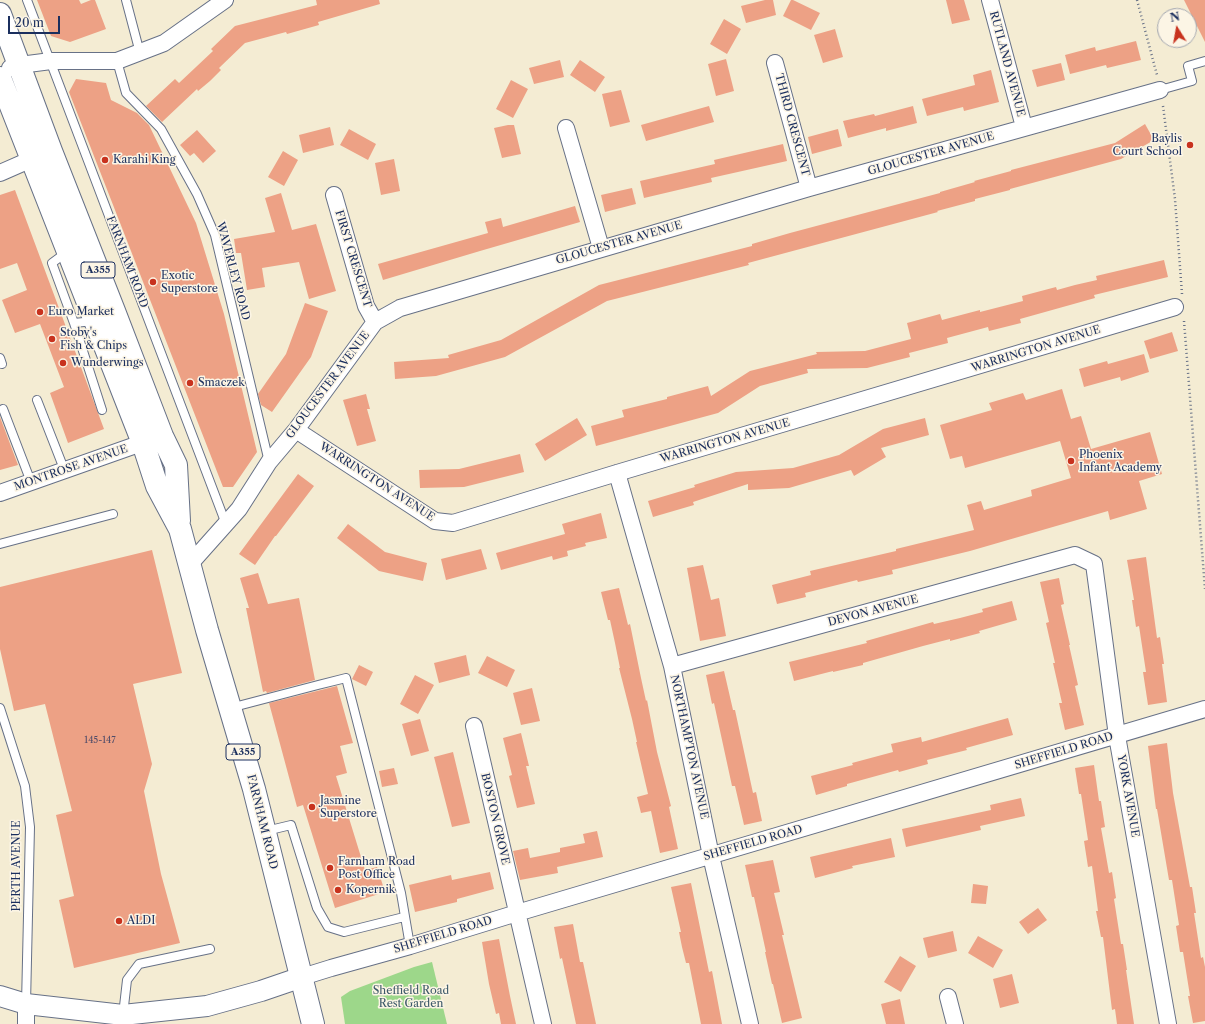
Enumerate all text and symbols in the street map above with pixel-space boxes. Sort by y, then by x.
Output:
scale bar [10,8,62,34]
north arrow [1157,8,1197,48]
text: N [1169,9,1181,25]
street label: RUTLAND AVENUE [987,10,1027,118]
text: 20 m [15,15,44,30]
street label: THIRD CRESCENT [772,72,812,178]
street label: GLOUCESTER AVENUE [866,130,996,178]
place label: Baylis Court School [1113,132,1182,158]
marker: Baylis Court School [1185,140,1195,150]
place label: Karahi King [113,153,176,167]
marker: Karahi King [100,155,110,165]
street label: FIRST CRESCENT [332,209,374,309]
street label: FARNHAM ROAD [103,214,151,310]
street label: GLOUCESTER AVENUE [554,219,684,267]
street label: WAVERLEY ROAD [214,220,252,322]
road number: A355 [81,262,115,278]
place label: Exotic Superstore [161,269,218,295]
marker: Exotic Superstore [148,277,158,287]
place label: Euro Market [48,305,114,319]
marker: Euro Market [35,307,45,317]
street label: WARRINGTON AVENUE [970,323,1102,375]
place label: Stoby's Fish & Chips [60,326,127,352]
street label: GLOUCESTER AVENUE [283,329,373,441]
marker: Stoby's Fish & Chips [47,334,57,344]
place label: Wunderwings [71,356,144,370]
marker: Wunderwings [58,358,68,368]
place label: Smaczek [198,376,245,390]
marker: Smaczek [185,378,195,388]
street label: WARRINGTON AVENUE [658,416,792,466]
street label: WARRINGTON AVENUE [317,440,437,524]
street label: MONTROSE AVENUE [12,442,130,494]
place label: Phoenix Infant Academy [1079,448,1162,474]
marker: Phoenix Infant Academy [1066,456,1076,466]
street label: DEVON AVENUE [826,593,920,629]
street label: NORTHAMPTON AVENUE [667,674,711,820]
street label: SHEFFIELD ROAD [1013,730,1115,772]
house number: 145-147 [84,735,116,745]
road number: A355 [226,744,260,760]
street label: YORK AVENUE [1114,754,1142,838]
street label: BOSTON GROVE [478,772,512,866]
street label: FARNHAM ROAD [244,773,280,871]
place label: Jasmine Superstore [320,794,377,820]
marker: Jasmine Superstore [307,802,317,812]
street label: PERTH AVENUE [10,820,24,912]
street label: SHEFFIELD ROAD [702,823,804,863]
place label: Farnham Road Post Office [338,855,415,881]
marker: Farnham Road Post Office [325,863,335,873]
place label: Kopernik [346,883,395,897]
marker: Kopernik [333,885,343,895]
place label: ALDI [127,914,155,928]
street label: SHEFFIELD ROAD [392,914,494,956]
marker: ALDI [114,916,124,926]
park label: Sheffield Road Rest Garden [373,984,449,1010]

